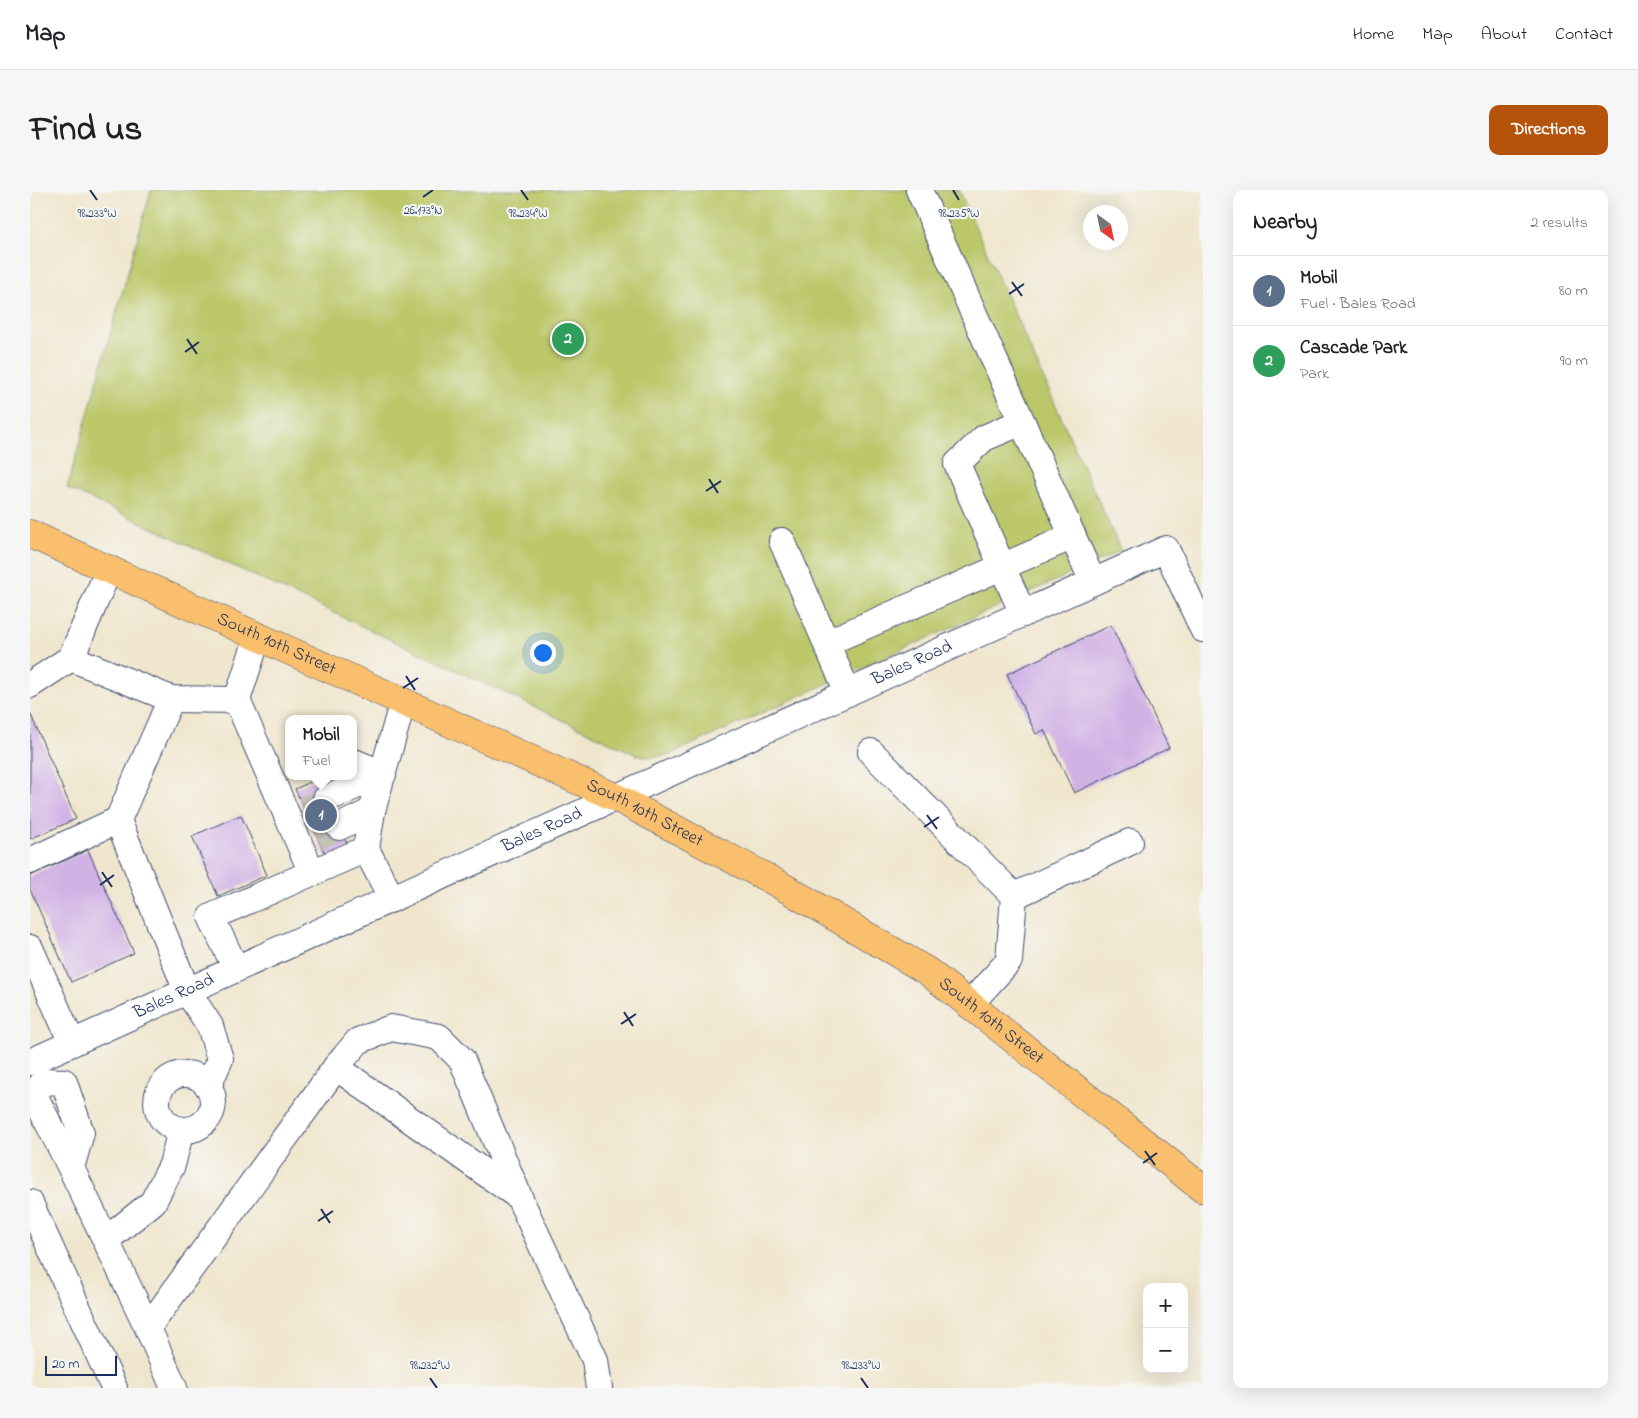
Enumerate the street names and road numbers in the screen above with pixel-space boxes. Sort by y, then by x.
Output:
street label: South 10th Street [212,607,340,683]
street label: Bales Road [867,634,957,694]
street label: South 10th Street [582,773,707,854]
street label: Bales Road [497,801,587,861]
street label: Bales Road [129,967,218,1027]
street label: South 10th Street [932,971,1049,1071]

